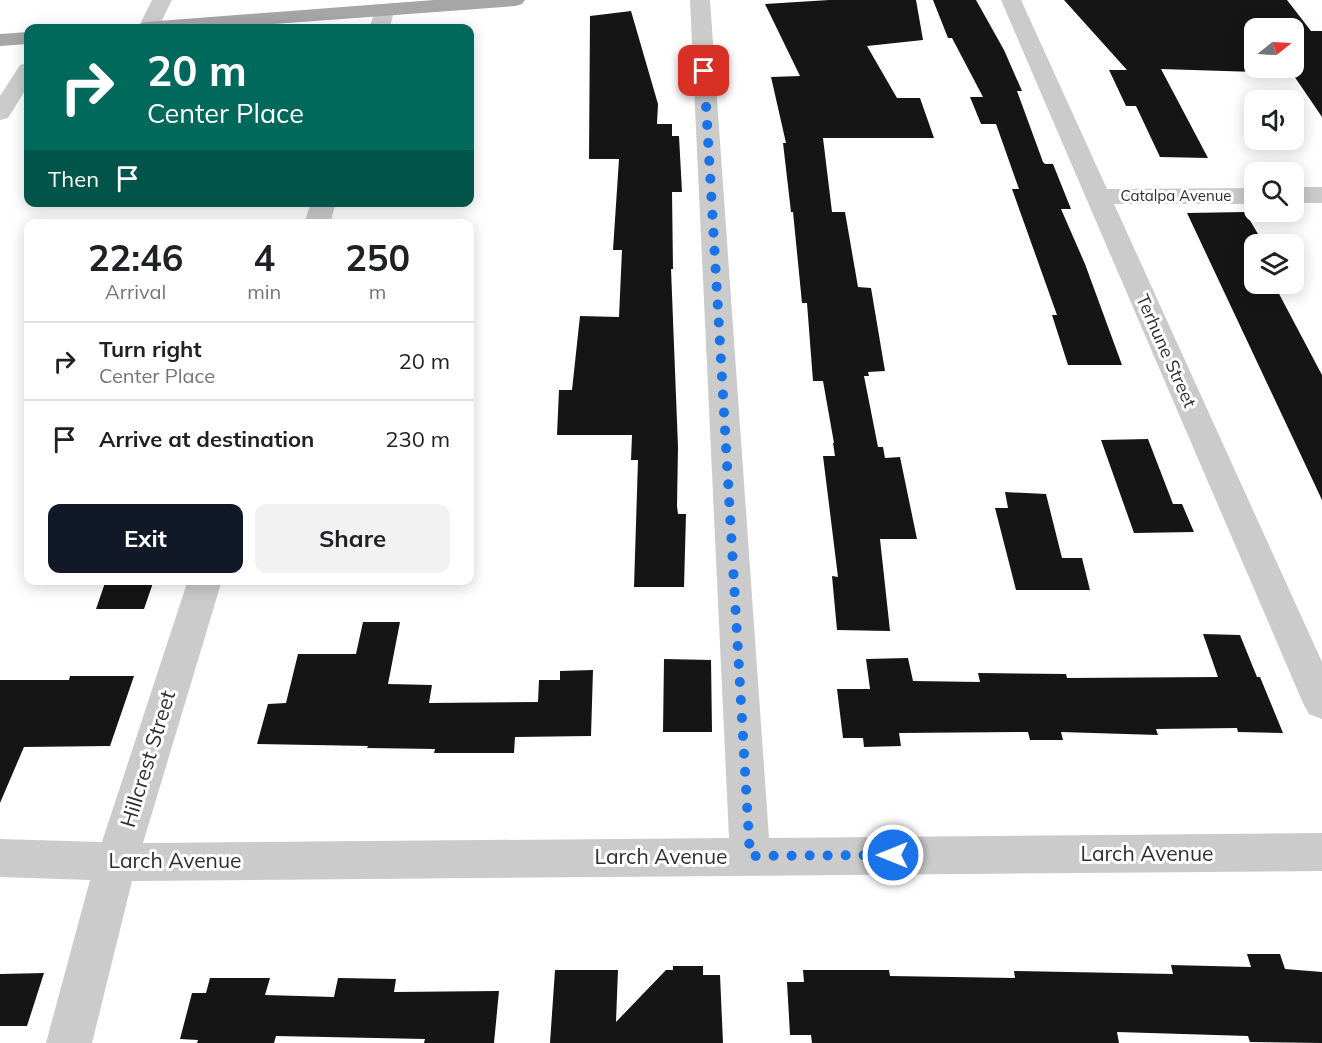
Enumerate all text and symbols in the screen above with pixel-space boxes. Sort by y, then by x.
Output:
north arrow [1244,18,1304,78]
map controls [1244,18,1304,294]
text: 20 m [147,44,247,97]
pin [678,45,729,96]
icon: right [48,48,126,126]
icon: arrive [687,54,720,87]
button: sound [1244,90,1304,150]
text: Center Place [147,96,304,130]
icon: arrive [111,162,144,195]
button: search [1244,162,1304,222]
text: Then [48,165,99,193]
street label: Catalpa Avenue [1121,186,1232,205]
button: layers [1244,234,1304,294]
text: 22:46 [88,235,183,280]
text: 4 [253,235,275,280]
text: 250 [345,235,410,280]
text: Arrival [105,279,166,304]
text: min [247,279,281,304]
text: m [369,279,386,304]
street label: Terhune Street [1131,291,1202,411]
text: Turn right [99,335,202,363]
icon: right [48,345,81,378]
text: 20 m [399,347,450,375]
text: Center Place [99,363,215,388]
icon: arrive [48,423,81,456]
text: Arrive at destination [99,425,314,453]
text: 230 m [385,425,450,453]
button: Exit [48,504,243,573]
button: Share [255,504,450,573]
street label: Hillcrest Street [114,687,180,830]
position arrow [861,823,925,887]
street label: Larch Avenue [1081,840,1213,866]
street label: Larch Avenue [595,843,727,869]
street label: Larch Avenue [109,847,241,873]

